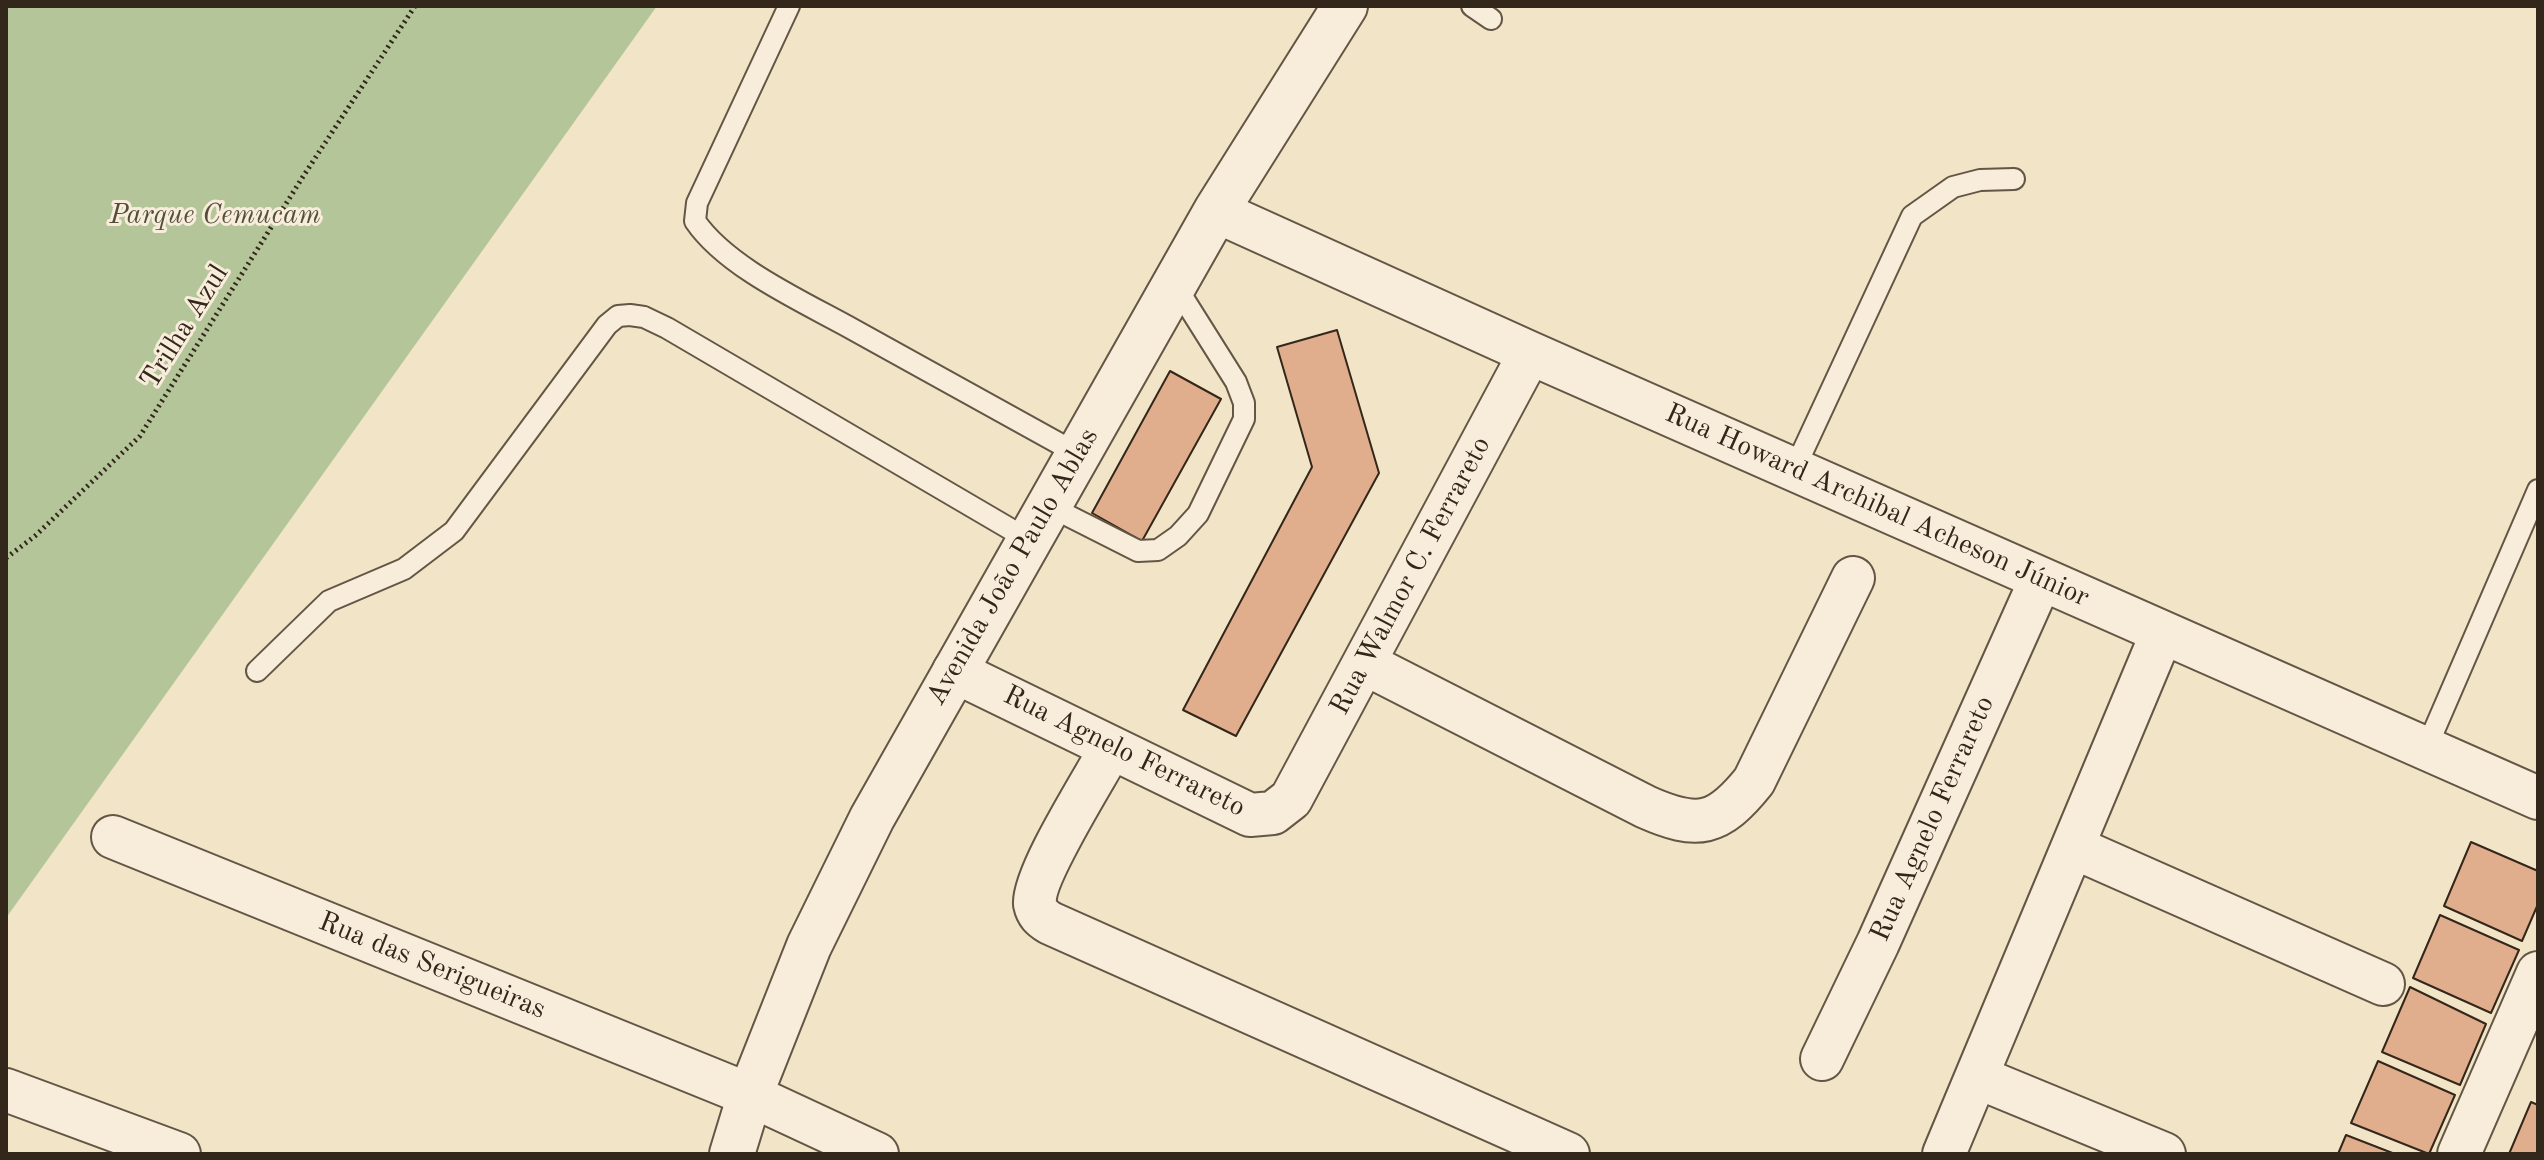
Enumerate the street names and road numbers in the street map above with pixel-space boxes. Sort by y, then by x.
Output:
street label: Trilha Azul [134,259,236,395]
street label: Rua Howard Archibal Acheson Júnior [1660,397,2094,615]
street label: Avenida João Paulo Ablas [920,422,1106,712]
street label: Rua Walmor C. Ferrareto [1323,431,1499,721]
street label: Rua Agnelo Ferrareto [997,679,1251,825]
street label: Rua Agnelo Ferrareto [1864,691,2002,947]
street label: Rua das Serigueiras [313,905,551,1027]

